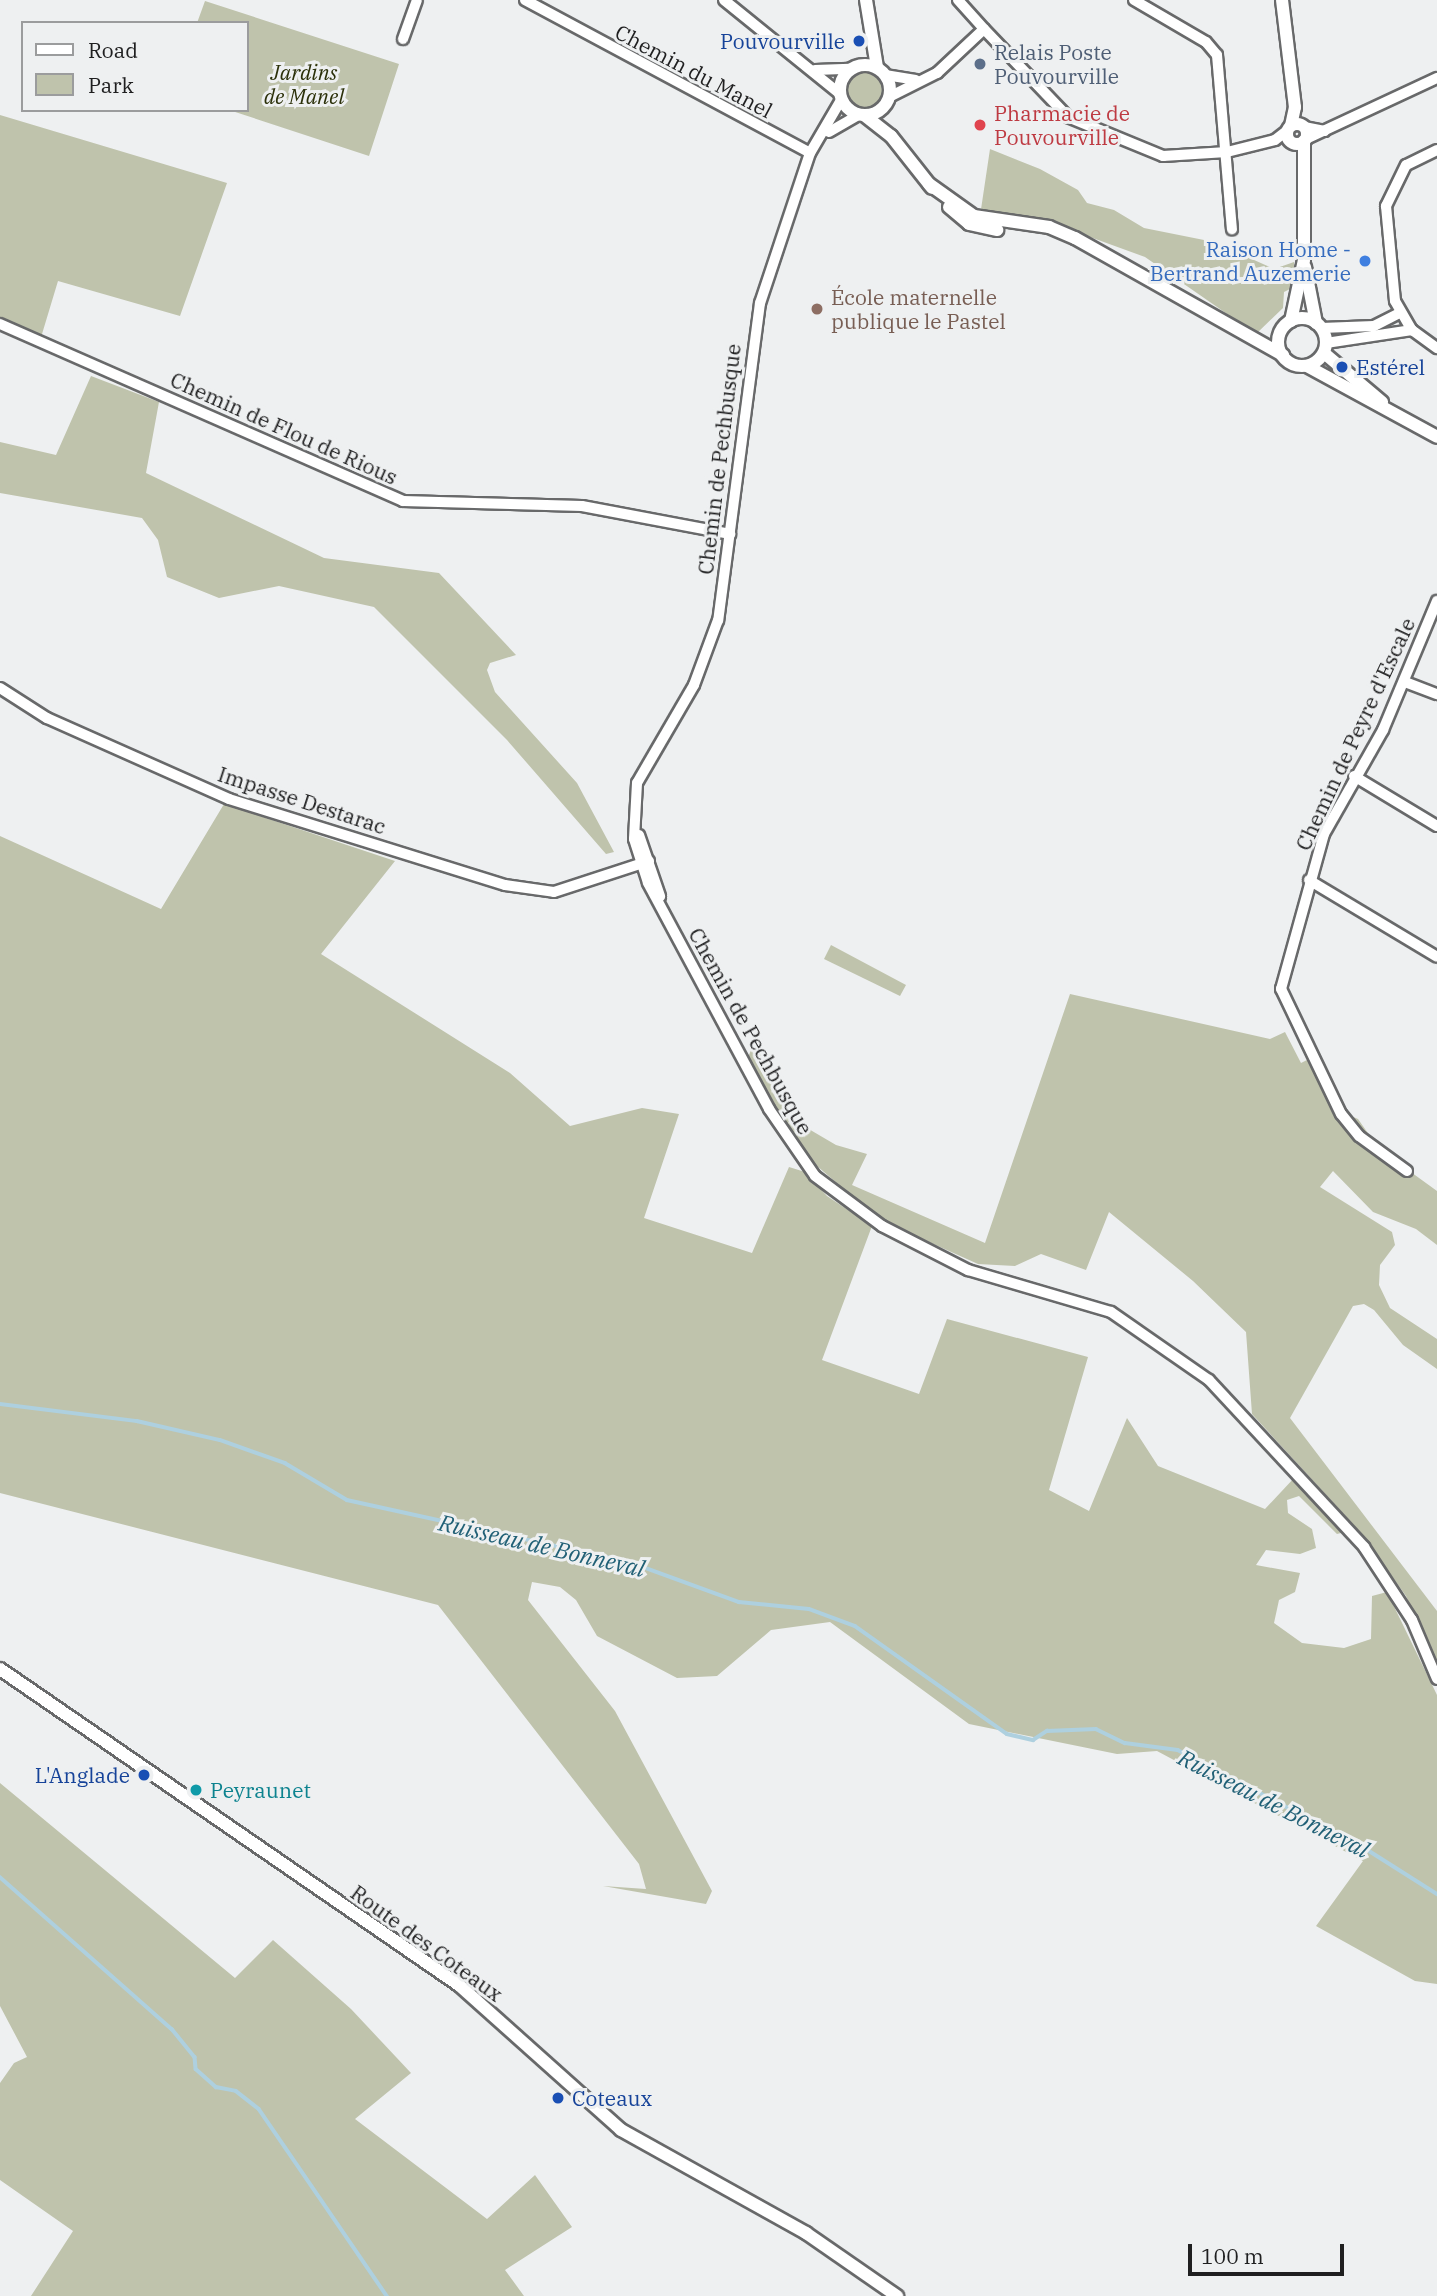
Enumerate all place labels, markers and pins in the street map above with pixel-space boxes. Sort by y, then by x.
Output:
place label: Pouvourville [720,28,845,54]
marker: Pouvourville [851,33,867,49]
place label: Relais Poste Pouvourville [994,39,1119,89]
marker: Relais Poste Pouvourville [972,56,988,72]
place label: Pharmacie de Pouvourville [994,100,1130,150]
marker: Pharmacie de Pouvourville [972,117,988,133]
place label: Raison Home - Bertrand Auzemerie [1150,236,1351,286]
marker: Raison Home - Bertrand Auzemerie [1357,253,1373,269]
place label: École maternelle publique le Pastel [831,284,1006,334]
marker: École maternelle publique le Pastel [809,301,825,317]
place label: Estérel [1356,354,1425,380]
marker: Estérel [1334,359,1350,375]
place label: L'Anglade [35,1762,130,1788]
marker: L'Anglade [136,1767,152,1783]
place label: Peyraunet [210,1777,311,1803]
marker: Peyraunet [188,1782,204,1798]
place label: Coteaux [572,2085,652,2111]
marker: Coteaux [550,2090,566,2106]

